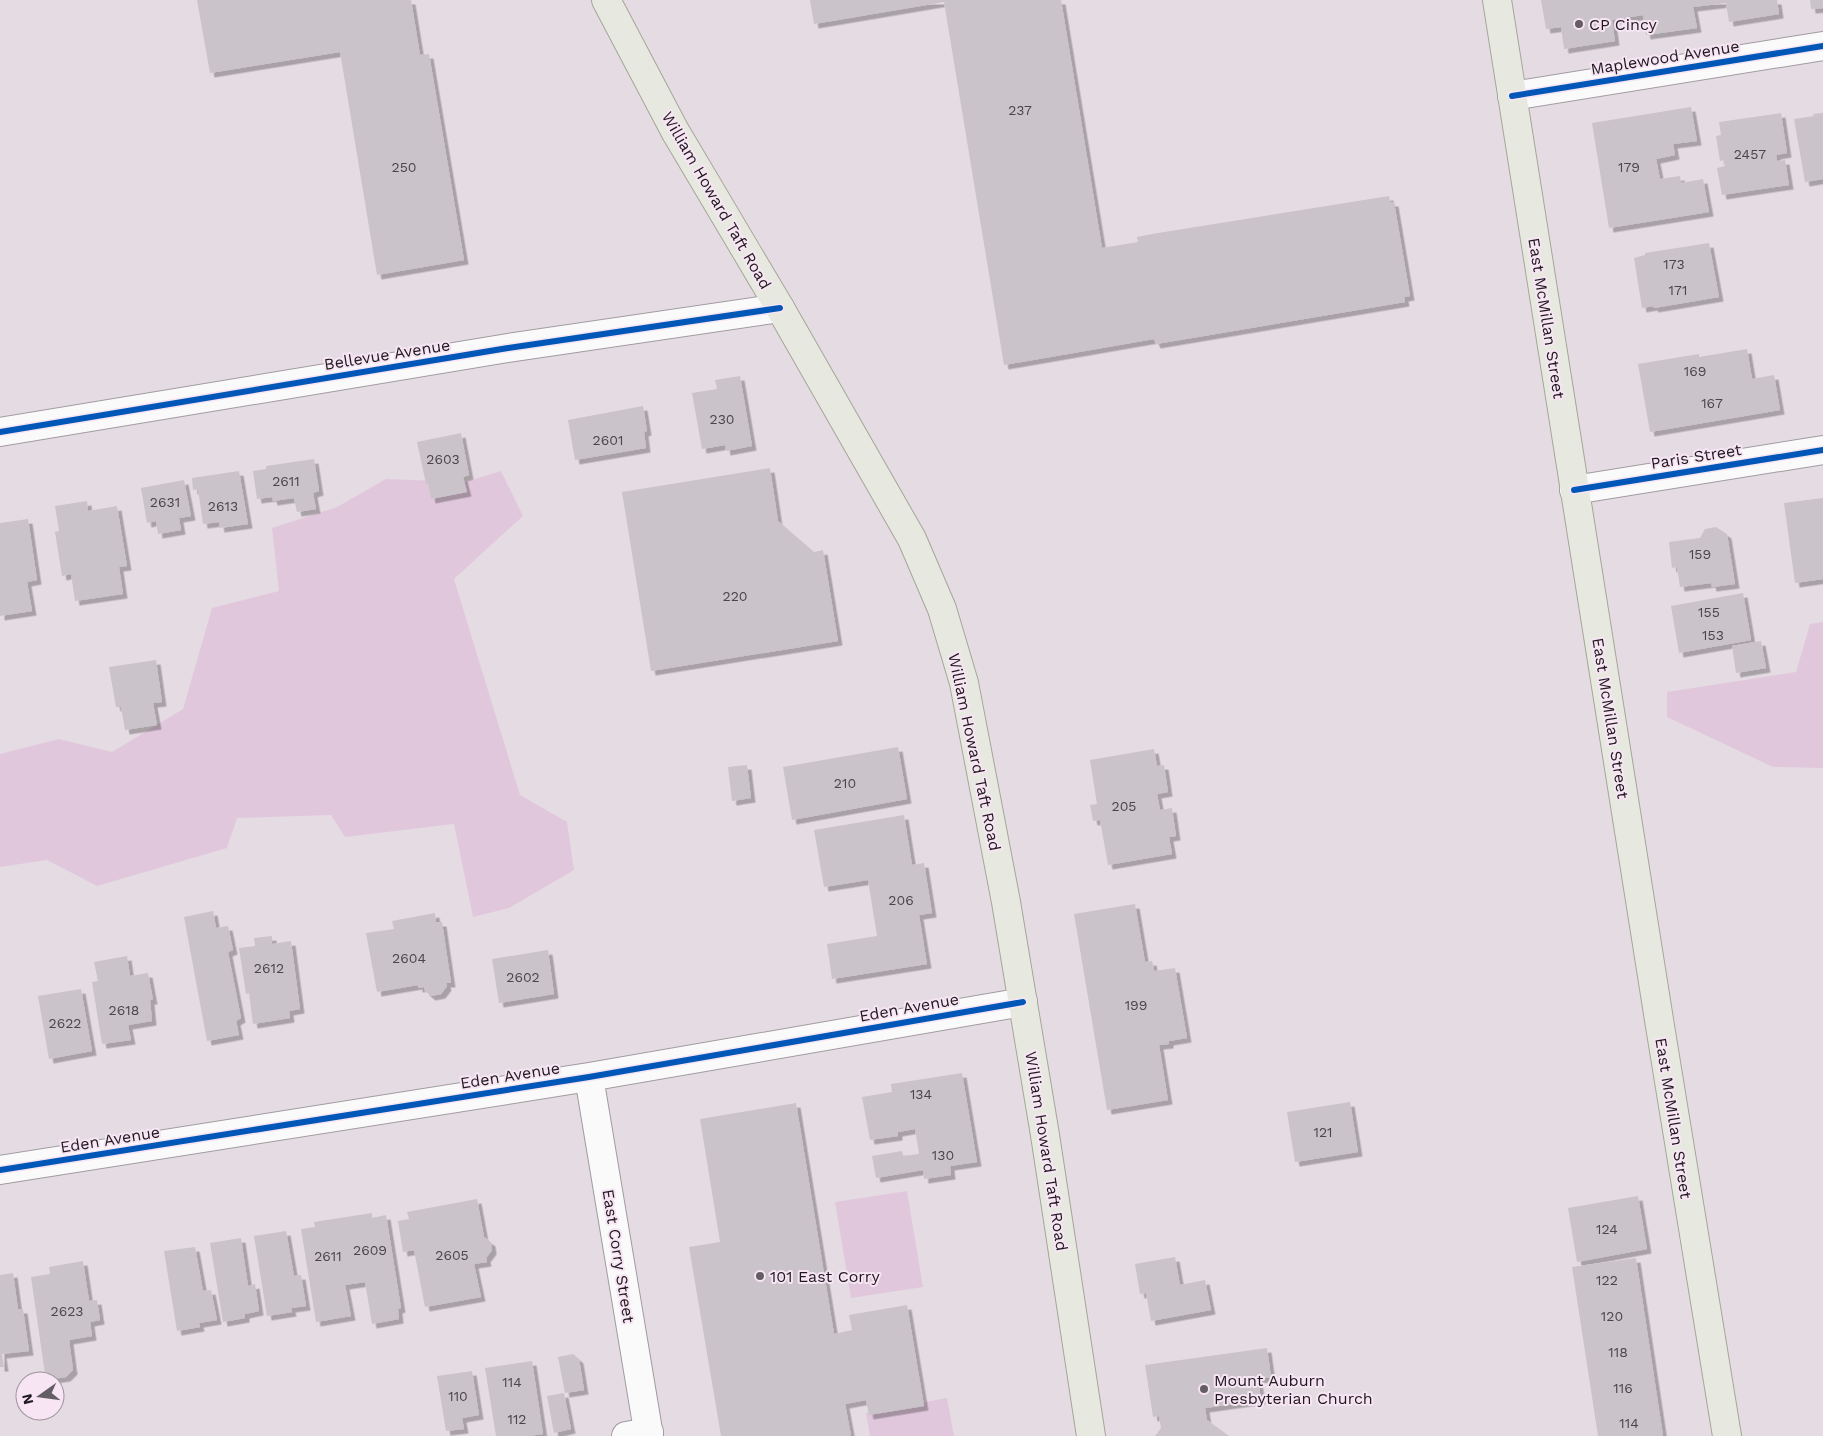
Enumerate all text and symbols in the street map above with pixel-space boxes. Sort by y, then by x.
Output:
place label: CP Cincy [1589,15,1658,34]
marker: CP Cincy [1573,18,1585,30]
street label: Maplewood Avenue [1589,36,1741,79]
house number: 237 [1008,102,1032,118]
street label: William Howard Taft Road [658,108,775,292]
house number: 2457 [1734,146,1766,162]
house number: 250 [391,159,417,175]
house number: 179 [1618,159,1640,175]
street label: East McMillan Street [1524,236,1569,400]
house number: 173 [1663,256,1685,272]
house number: 171 [1669,282,1687,298]
street label: Bellevue Avenue [323,335,451,374]
house number: 169 [1684,363,1706,379]
house number: 167 [1701,395,1723,411]
house number: 230 [709,411,735,427]
house number: 2601 [593,432,623,448]
street label: Paris Street [1649,440,1743,473]
house number: 2603 [426,451,460,467]
house number: 2611 [272,473,300,489]
house number: 2631 [150,494,180,510]
house number: 2613 [208,498,238,514]
house number: 159 [1689,546,1711,562]
house number: 220 [722,588,748,604]
house number: 155 [1698,604,1720,620]
house number: 153 [1702,627,1724,643]
street label: East McMillan Street [1588,636,1633,800]
street label: William Howard Taft Road [944,651,1005,853]
house number: 210 [834,775,856,791]
house number: 205 [1111,798,1137,814]
house number: 206 [888,892,914,908]
house number: 2604 [392,950,426,966]
house number: 2612 [254,960,284,976]
house number: 2602 [506,969,540,985]
street label: Eden Avenue [858,989,960,1026]
house number: 199 [1125,997,1147,1013]
house number: 2618 [109,1002,139,1018]
house number: 2622 [49,1015,82,1031]
street label: East McMillan Street [1651,1036,1696,1200]
street label: William Howard Taft Road [1021,1050,1072,1252]
street label: Eden Avenue [459,1058,561,1093]
house number: 134 [910,1086,932,1102]
street label: Eden Avenue [59,1122,161,1157]
house number: 121 [1313,1124,1333,1140]
house number: 130 [932,1147,954,1163]
street label: East Corry Street [599,1188,638,1325]
house number: 124 [1596,1221,1618,1237]
house number: 2609 [353,1242,387,1258]
house number: 2605 [435,1247,469,1263]
house number: 2611 [314,1248,342,1264]
place label: 101 East Corry [770,1267,880,1286]
marker: 101 East Corry [754,1270,766,1282]
house number: 122 [1596,1272,1618,1288]
house number: 2623 [51,1303,84,1319]
house number: 120 [1601,1308,1623,1324]
house number: 118 [1608,1344,1628,1360]
north arrow [15,1371,65,1421]
place label: Mount Auburn Presbyterian Church [1214,1371,1373,1408]
house number: 114 [502,1374,522,1390]
house number: 116 [1613,1380,1633,1396]
marker: Mount Auburn Presbyterian Church [1198,1383,1210,1395]
house number: 110 [448,1388,468,1404]
text: N [18,1392,36,1406]
house number: 112 [507,1411,527,1427]
house number: 114 [1619,1415,1639,1431]

